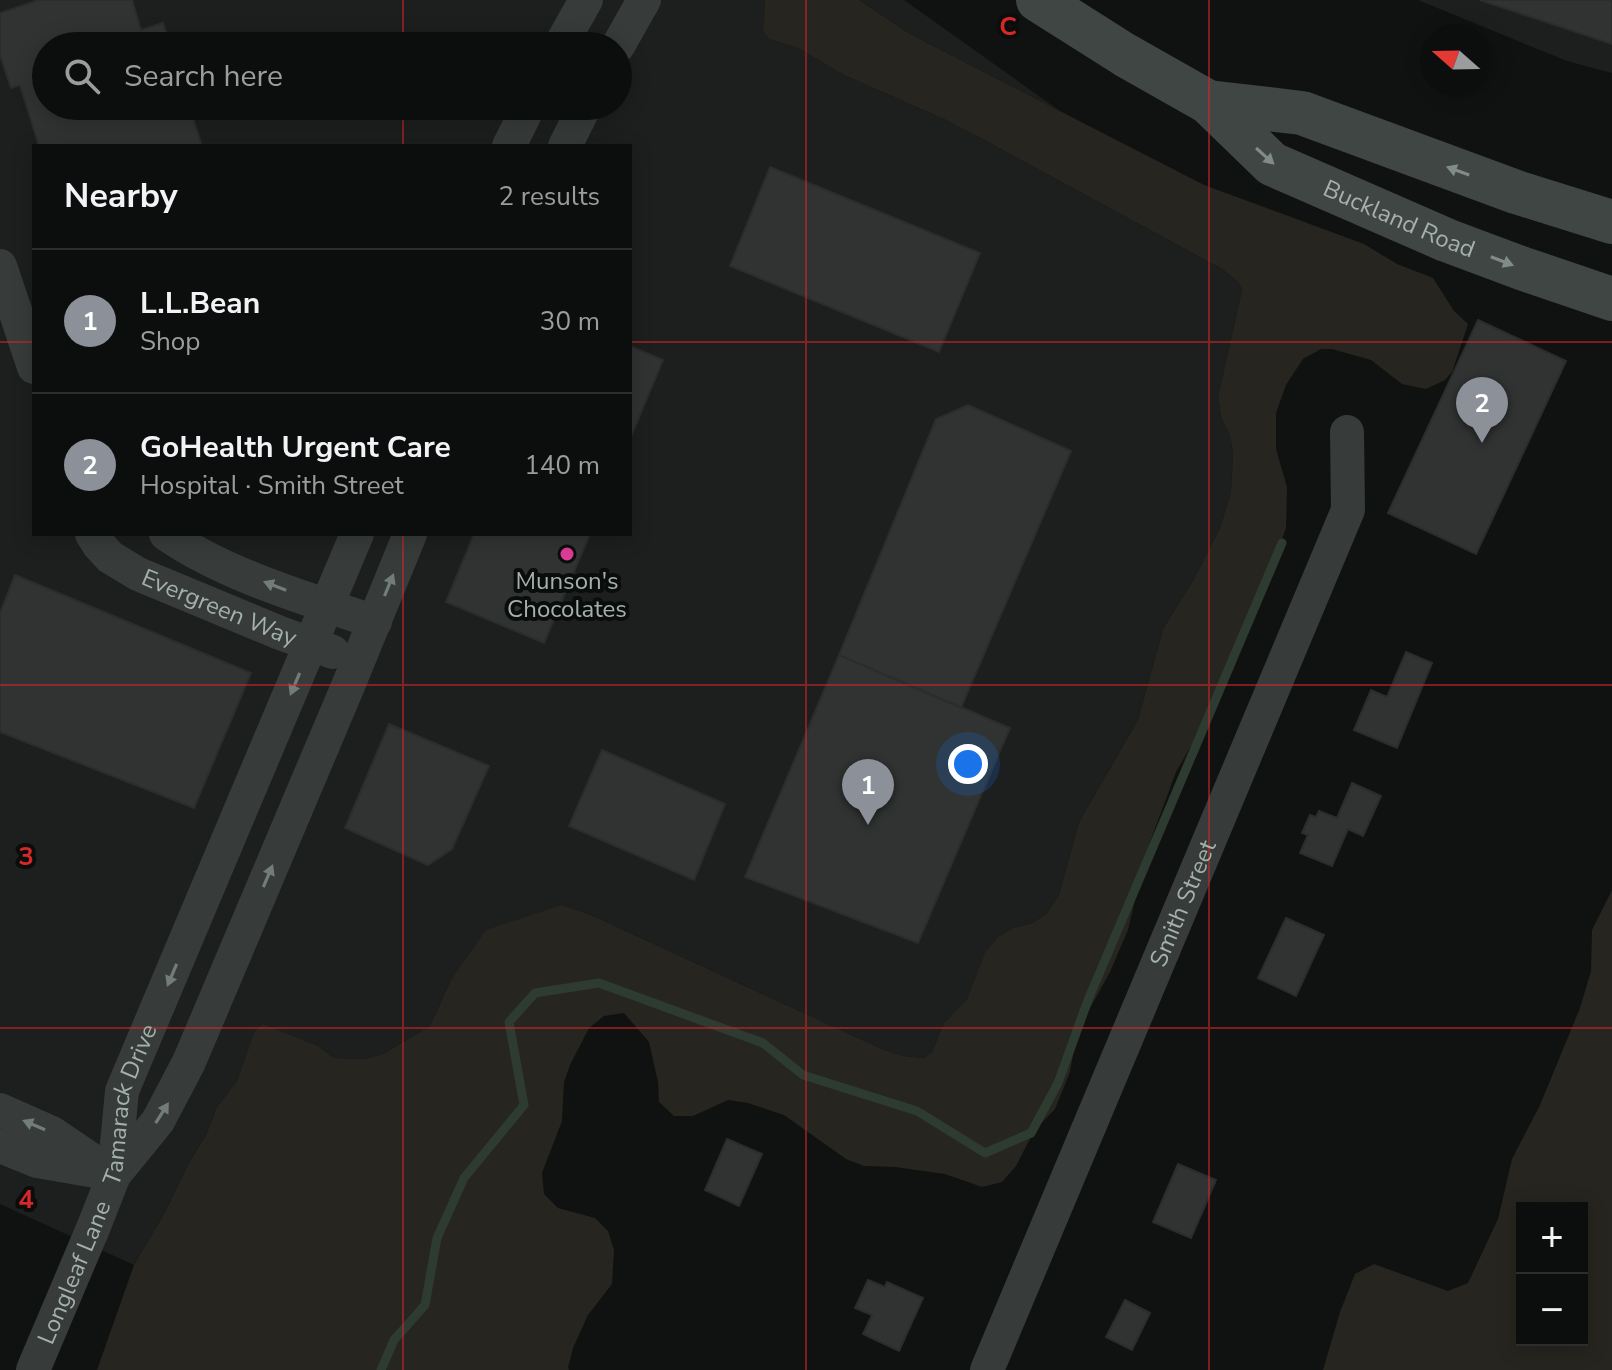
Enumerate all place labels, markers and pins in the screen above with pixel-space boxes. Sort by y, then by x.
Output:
pin: 2 [1456,377,1508,443]
marker: Munson's Chocolates [558,545,576,563]
place label: Munson's Chocolates [507,565,627,625]
pin: 1 [842,759,894,825]

